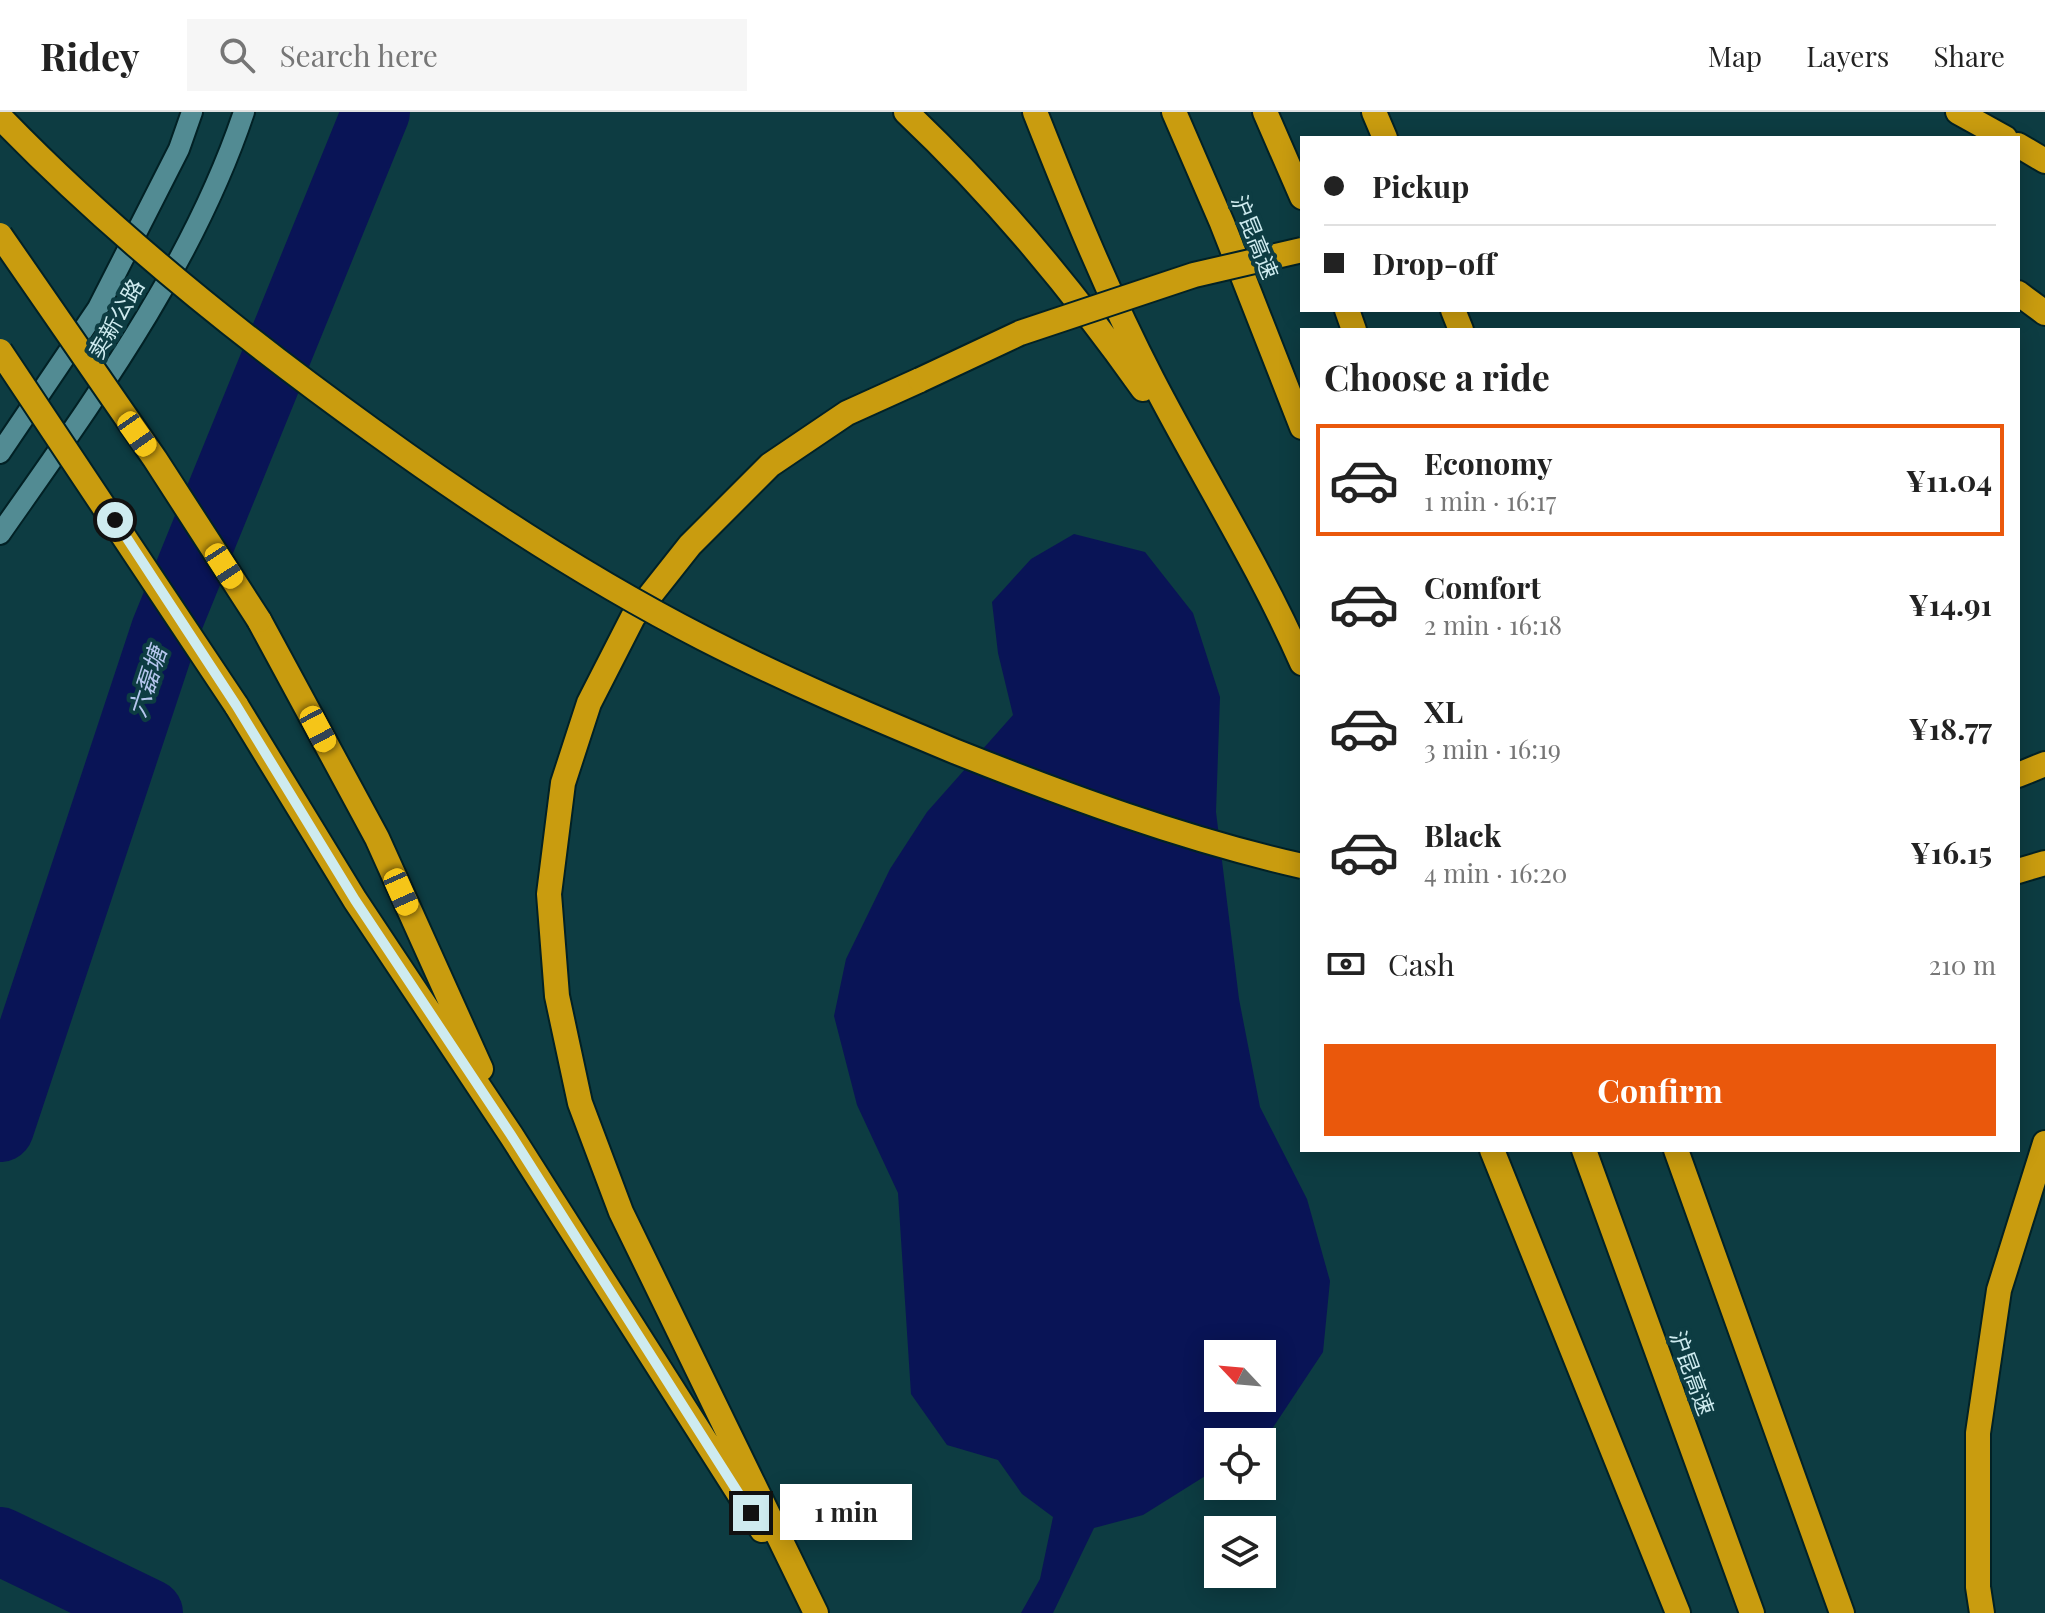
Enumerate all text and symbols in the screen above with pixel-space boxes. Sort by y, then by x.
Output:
search box [187,19,747,91]
text: Ridey [40,30,139,81]
icon: search [215,33,259,77]
text: Search here [279,35,438,75]
text: Map [1708,37,1762,74]
text: Layers [1806,37,1889,74]
text: Share [1933,37,2005,74]
text: Pickup [1372,166,1469,206]
street label: 沪昆高速 [1226,190,1286,283]
text: Drop-off [1372,243,1496,283]
street label: 卖新公路 [80,273,150,364]
text: Choose a ride [1324,352,1550,400]
car [113,407,161,461]
text: Economy [1424,443,1553,483]
icon: car [1328,444,1400,516]
text: ¥11.04 [1906,460,1992,500]
text: 1 min · 16:17 [1424,483,1556,518]
route start [97,502,133,538]
car [201,539,247,593]
text: Comfort [1424,567,1541,607]
icon: car [1328,568,1400,640]
text: ¥14.91 [1908,584,1992,624]
text: 2 min · 16:18 [1424,607,1562,642]
water label: 六磊塘 [120,638,174,721]
text: XL [1424,691,1463,731]
icon: car [1328,692,1400,764]
car [296,702,340,756]
text: ¥18.77 [1909,708,1992,748]
text: 3 min · 16:19 [1424,731,1561,766]
text: Black [1424,815,1501,855]
icon: car [1328,816,1400,888]
text: ¥16.15 [1910,832,1992,872]
text: 4 min · 16:20 [1424,855,1567,890]
car [380,865,422,919]
icon: cash [1324,942,1368,986]
text: Cash [1388,944,1455,984]
text: 210 m [1929,947,1996,982]
button: Confirm [1324,1044,1996,1136]
street label: 沪昆高速 [1664,1326,1722,1419]
north arrow [1204,1340,1276,1412]
map controls [1204,1340,1276,1588]
button: locate [1204,1428,1276,1500]
callout: 1 min [779,1485,911,1541]
text: 1 min [814,1494,878,1529]
route end [733,1495,769,1531]
button: layers [1204,1516,1276,1588]

